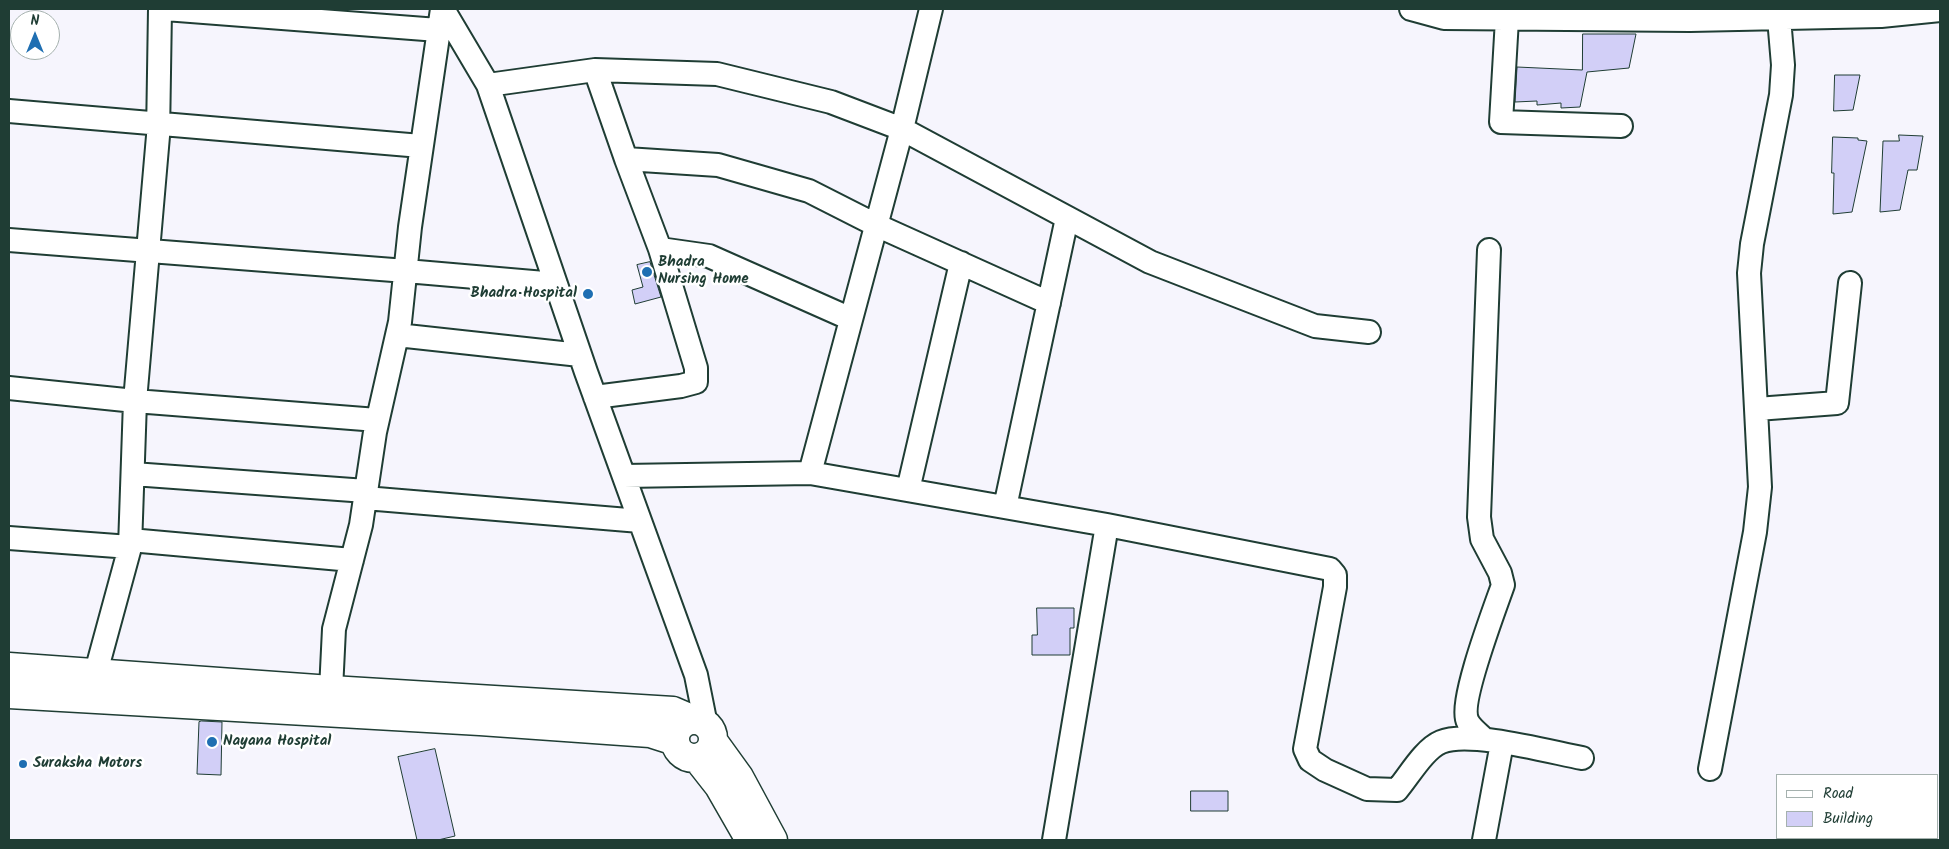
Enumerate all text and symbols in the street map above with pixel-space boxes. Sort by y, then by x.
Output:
north arrow [10,10,60,60]
text: N [31,10,39,32]
place label: Bhadra Nursing Home [658,254,749,289]
marker: Bhadra Nursing Home [640,265,654,279]
place label: Bhadra Hospital [471,285,577,303]
marker: Bhadra Hospital [581,287,595,301]
place label: Nayana Hospital [223,733,331,751]
marker: Nayana Hospital [205,735,219,749]
place label: Suraksha Motors [33,755,142,773]
marker: Suraksha Motors [17,758,29,770]
legend [1776,774,1939,839]
text: Road [1823,782,1853,806]
text: Building [1823,807,1873,831]

